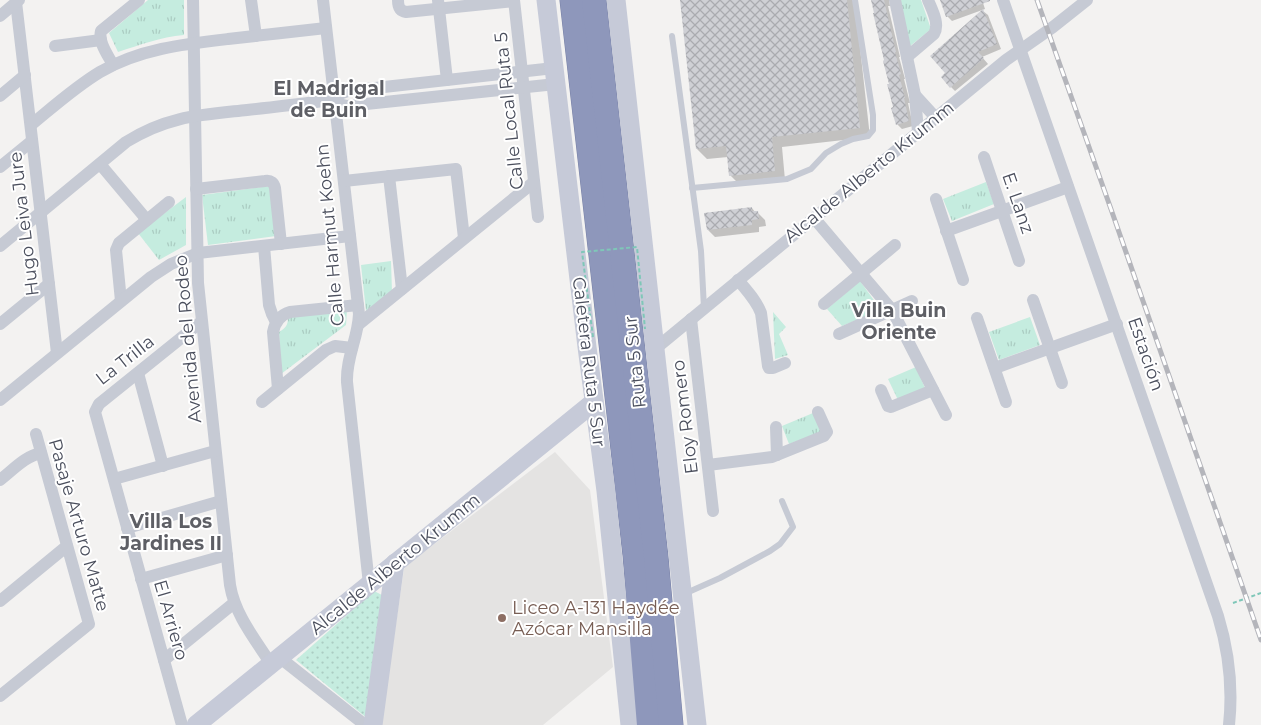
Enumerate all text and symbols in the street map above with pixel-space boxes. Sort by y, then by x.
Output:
street label: Calle Local Ruta 5 [490,31,528,191]
district label: El Madrigal de Buin [273,77,385,122]
street label: Alcalde Alberto Krumm [779,97,959,247]
street label: Calle Harmut Koehn [311,143,349,327]
street label: Hugo Leiva Jure [4,151,44,297]
street label: E. Lanz [997,169,1039,237]
street label: Avenida del Rodeo [170,254,206,424]
street label: Caletera Ruta 5 Sur [568,276,610,448]
district label: Villa Buin Oriente [851,299,946,344]
street label: Estación [1123,314,1169,394]
street label: Ruta 5 Sur [619,315,651,409]
street label: La Trilla [91,330,159,390]
street label: Eloy Romero [667,359,703,475]
street label: Pasaje Arturo Matte [44,436,114,614]
street label: Alcalde Alberto Krumm [305,489,485,639]
district label: Villa Los Jardines II [119,510,222,555]
street label: El Arriero [149,577,193,663]
place label: Liceo A-131 Haydée Azócar Mansilla [512,597,680,640]
marker: Liceo A-131 Haydée Azócar Mansilla [496,612,508,624]

